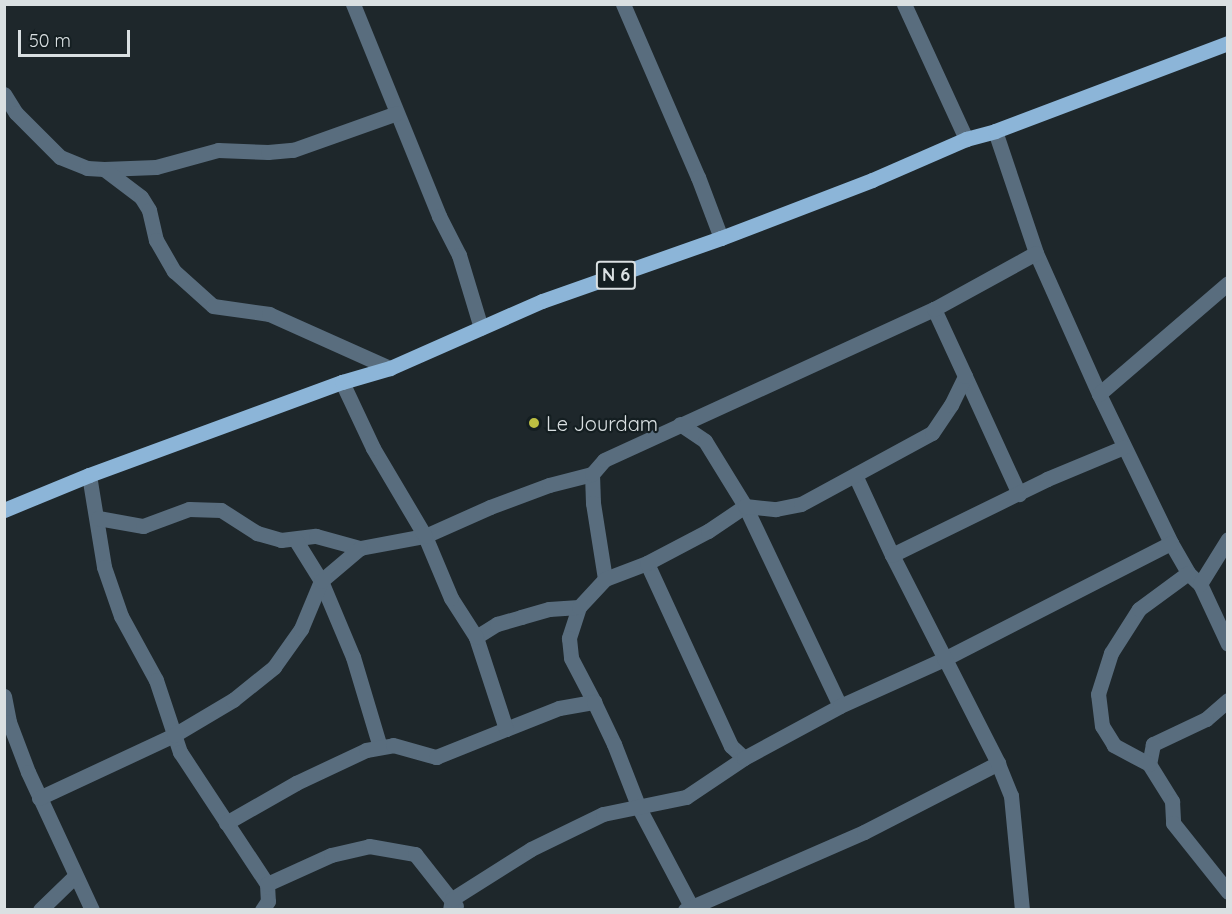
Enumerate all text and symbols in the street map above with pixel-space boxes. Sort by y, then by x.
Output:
scale bar [21,18,134,56]
text: 50 m [29,29,71,52]
road number: N 6 [595,260,637,290]
place label: Le Jourdam [546,411,658,435]
marker: Le Jourdam [527,416,541,430]

